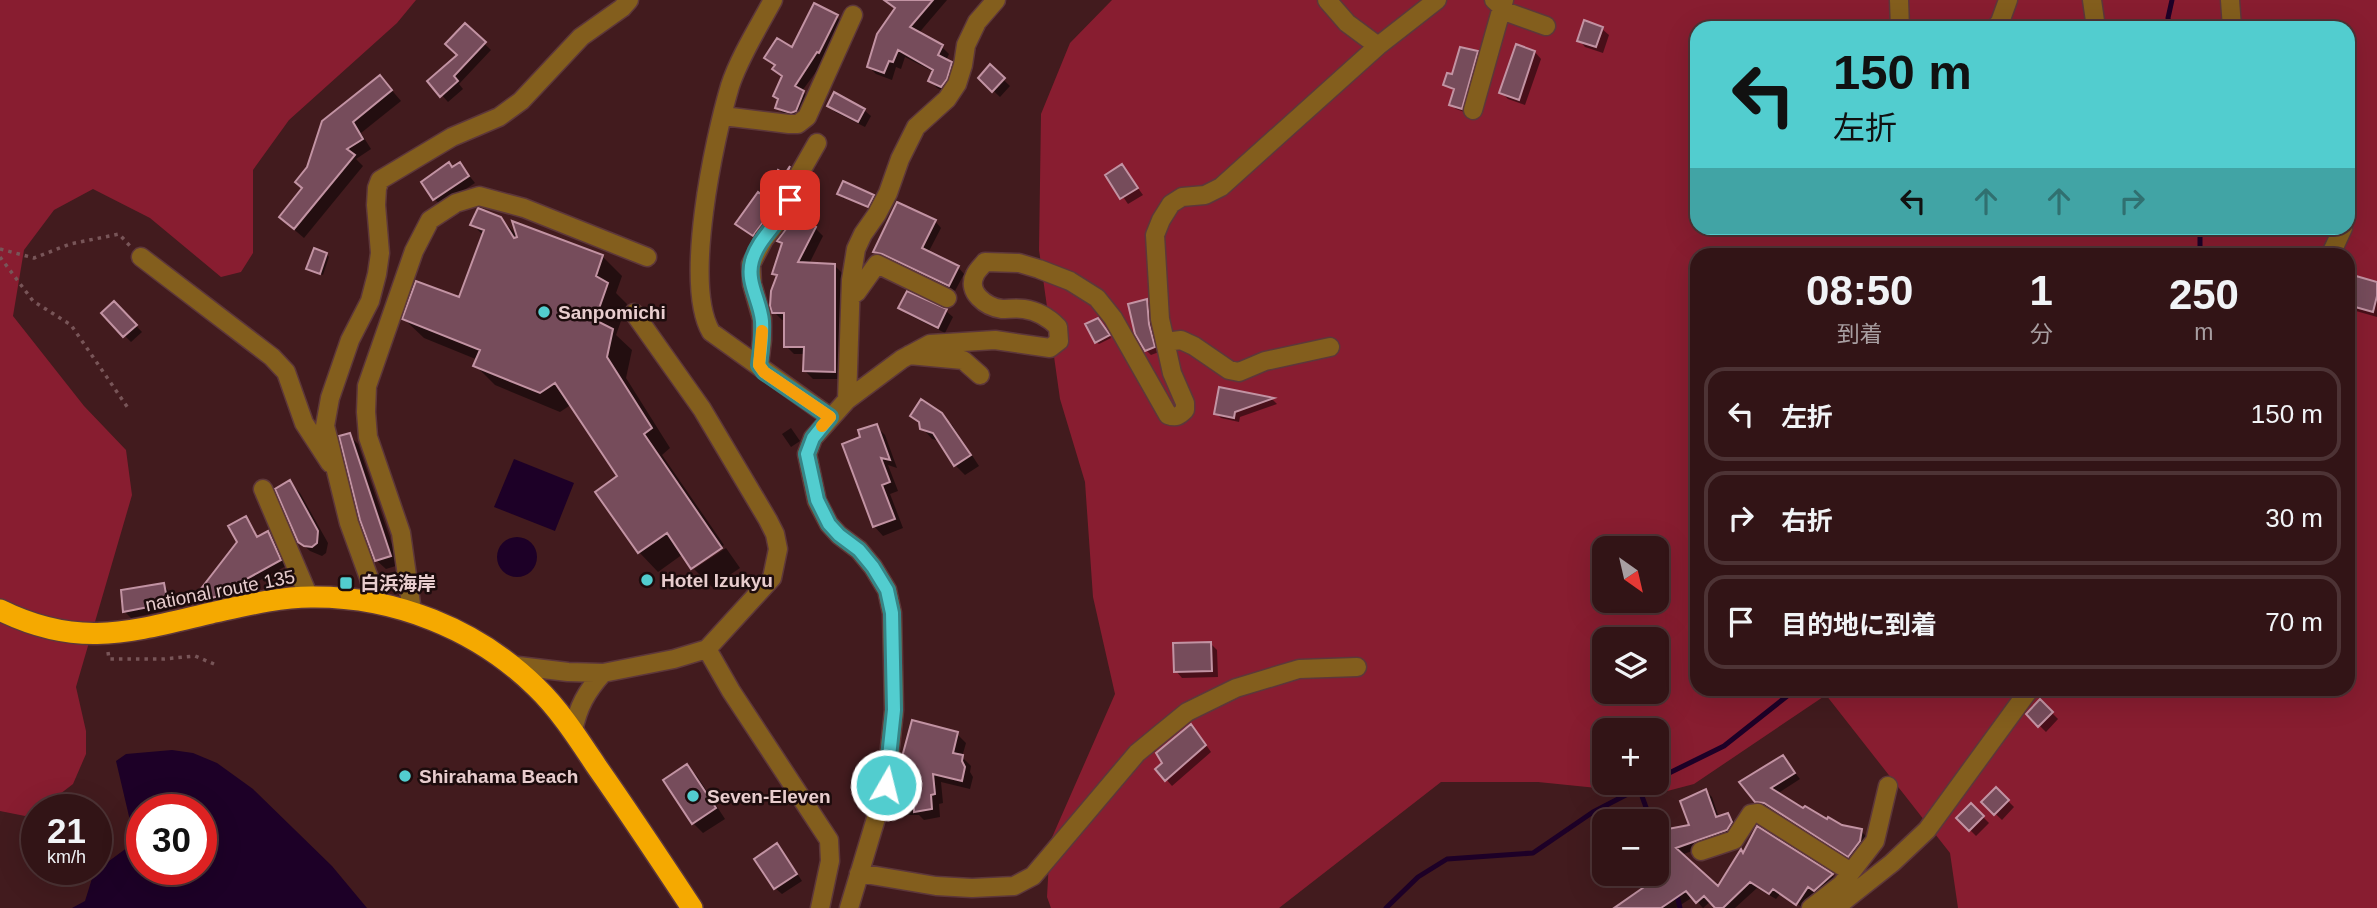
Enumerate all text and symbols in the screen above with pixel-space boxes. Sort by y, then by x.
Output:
text: 150 m [1833,45,1972,99]
icon: left [1718,49,1809,140]
text: 左折 [1833,110,1897,146]
pin [760,170,820,230]
icon: arrive [771,181,809,219]
icon: left [1894,182,1932,220]
icon: ahead [1967,182,2005,220]
icon: ahead [2040,182,2078,220]
icon: right [2113,182,2151,220]
text: 08:50 [1806,267,1913,314]
text: 1 [2029,267,2053,314]
text: 250 [2169,271,2239,318]
place label: Sanpomichi [558,302,666,323]
marker: Sanpomichi [536,304,552,320]
text: m [2194,319,2214,345]
text: 到着 [1837,321,1883,347]
text: 分 [2030,321,2053,347]
icon: left [1722,395,1760,433]
text: 150 m [2251,399,2323,429]
text: 左折 [1781,402,1833,432]
icon: right [1722,499,1760,537]
text: 30 m [2265,503,2323,533]
text: 右折 [1781,506,1833,536]
north arrow [1592,536,1670,612]
map controls [1592,536,1669,886]
street label: national route 135 [143,566,297,615]
place label: Hotel Izukyu [661,570,773,591]
marker: Hotel Izukyu [639,572,655,588]
place label: 白浜海岸 [360,573,436,594]
marker: 白浜海岸 [338,575,354,591]
icon: arrive [1722,603,1760,641]
text: 70 m [2265,607,2323,637]
text: 目的地に到着 [1781,610,1937,640]
button: layers [1592,627,1669,704]
button: + [1592,718,1669,795]
position arrow [849,748,923,822]
place label: Shirahama Beach [419,766,578,787]
marker: Shirahama Beach [397,768,413,784]
place label: Seven-Eleven [707,786,831,807]
marker: Seven-Eleven [685,788,701,804]
speed limit sign: 30 [126,794,217,885]
button: − [1592,809,1669,886]
text: 21 [47,811,86,850]
text: km/h [47,847,86,867]

